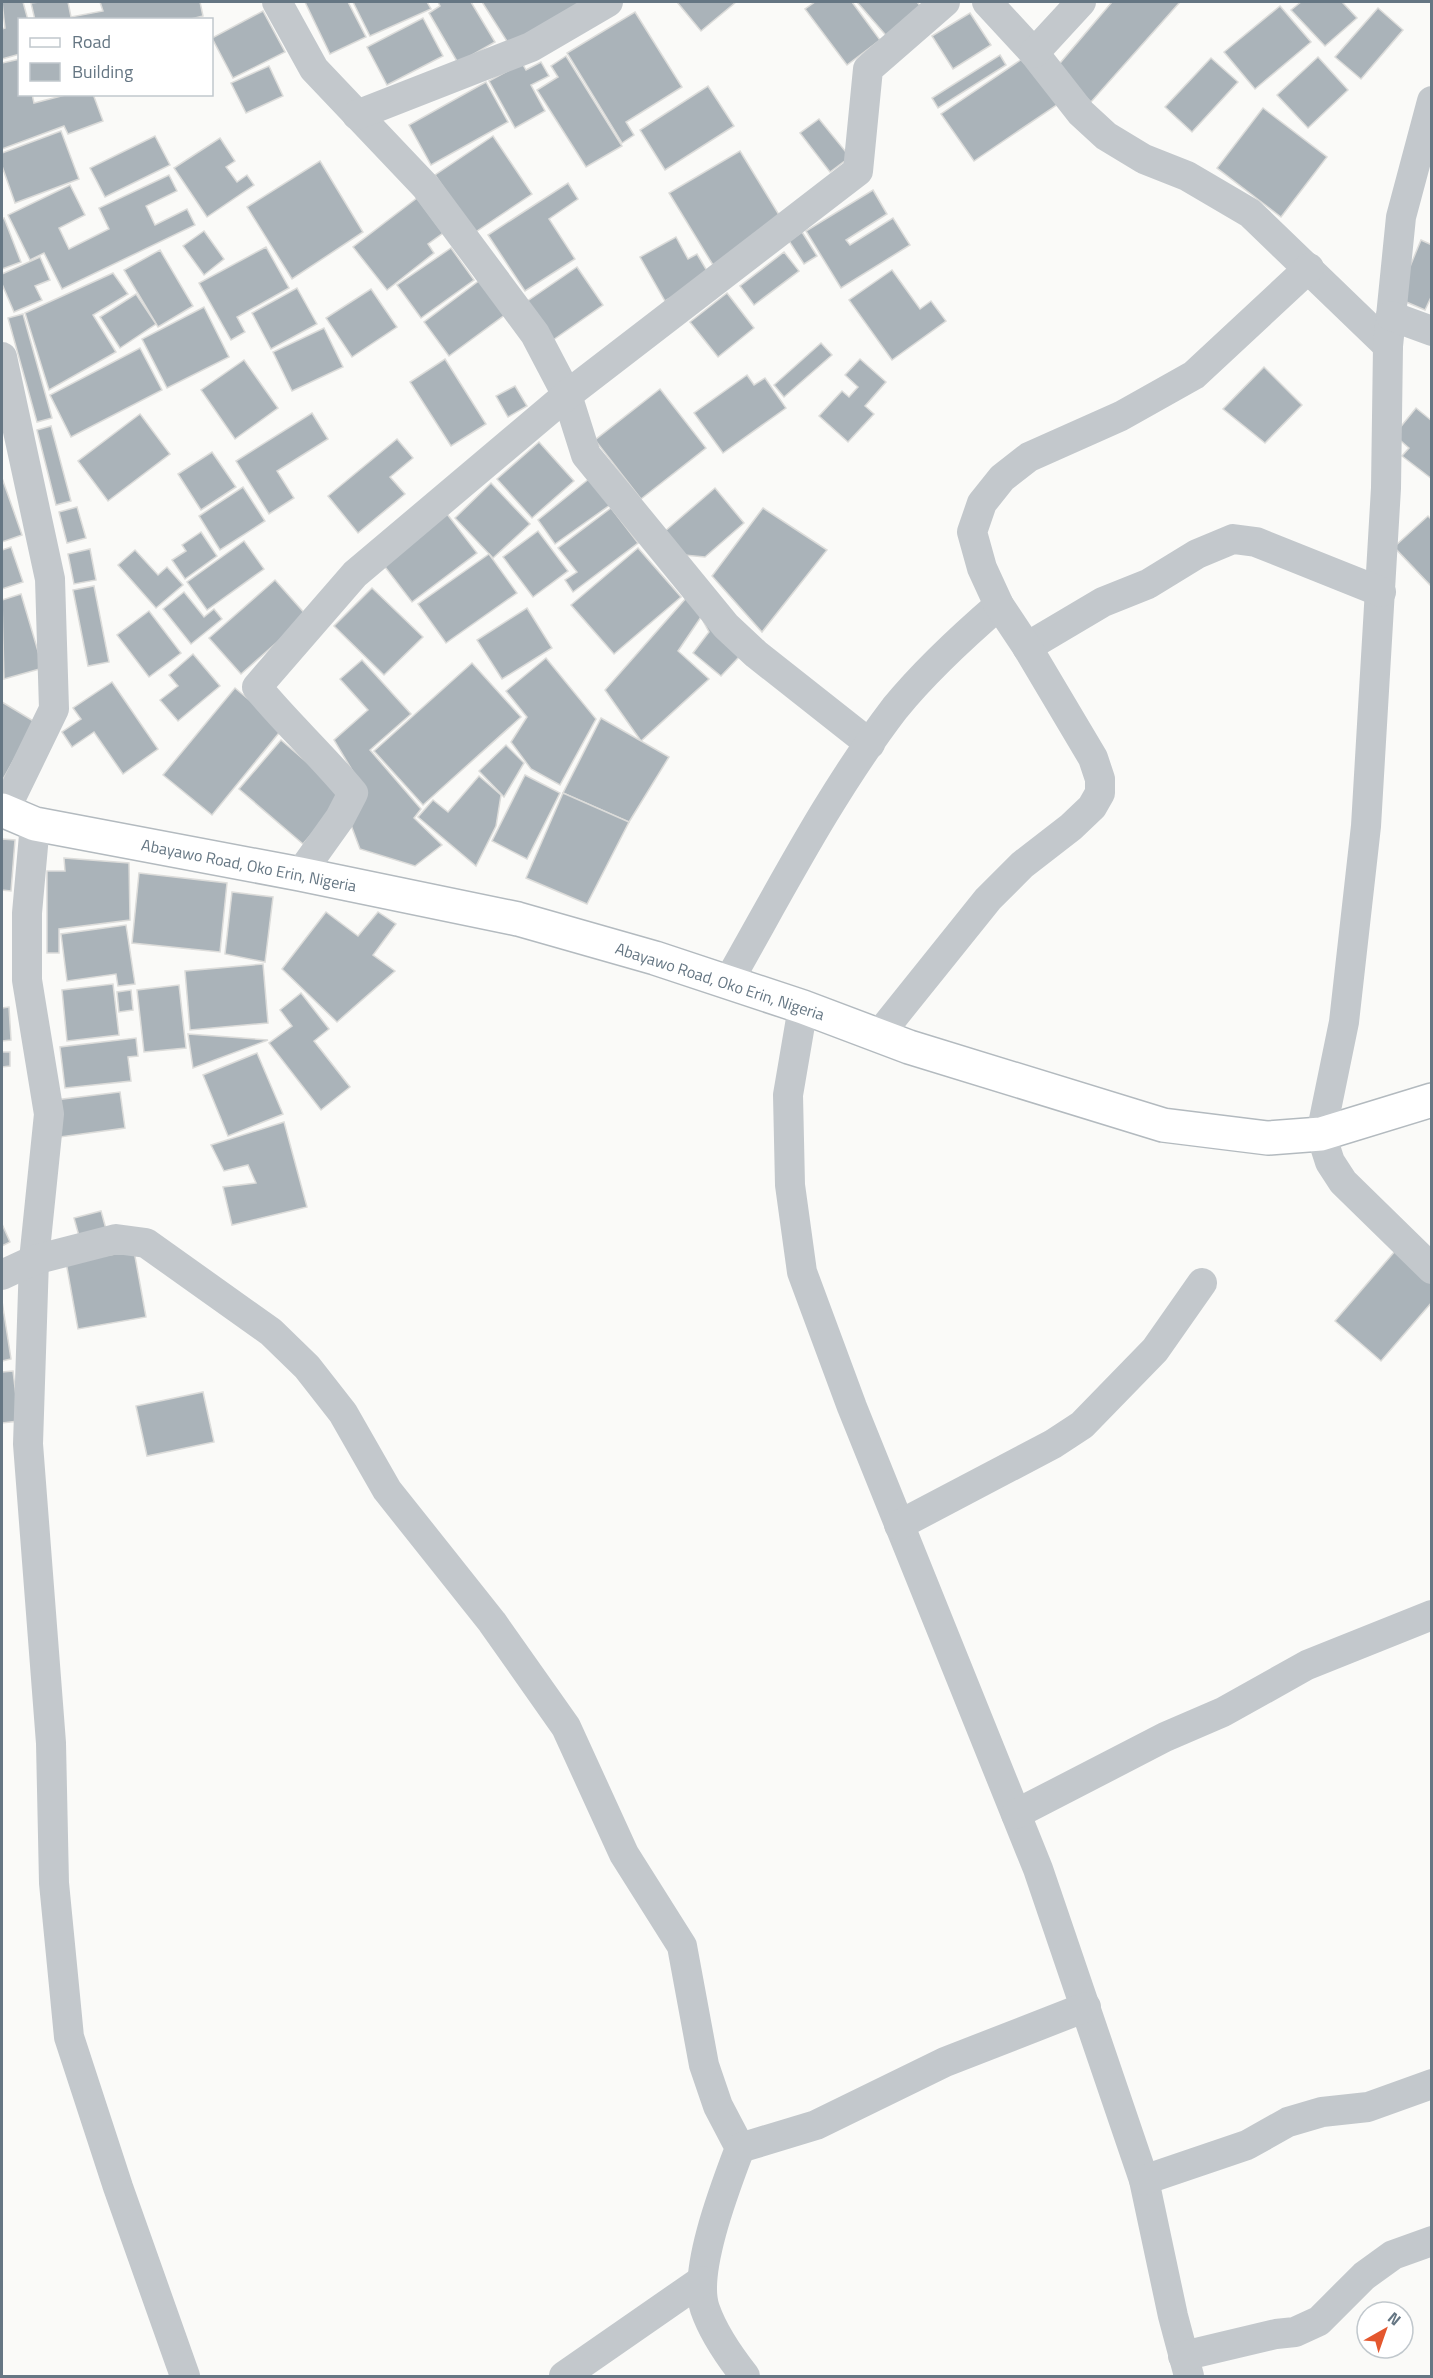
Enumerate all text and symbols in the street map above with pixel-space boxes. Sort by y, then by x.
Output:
legend [18,18,213,96]
text: Road [72,28,111,55]
text: Building [72,58,133,85]
street label: Abayawo Road, Oko Erin, Nigeria [139,832,359,898]
street label: Abayawo Road, Oko Erin, Nigeria [612,936,828,1026]
north arrow [1355,2300,1415,2360]
text: N [1383,2306,1407,2331]

